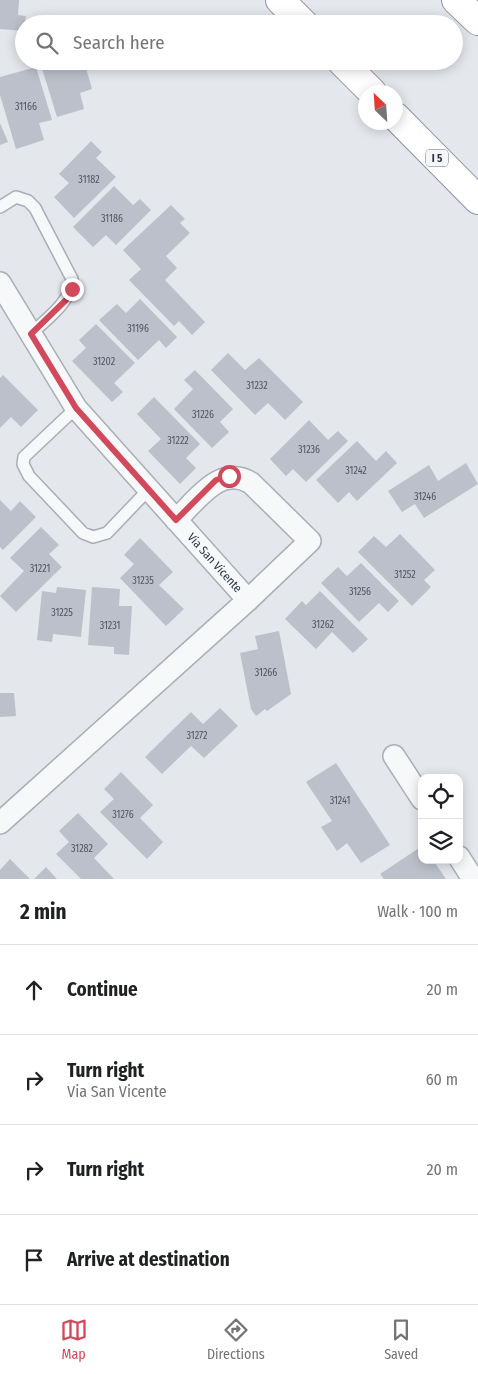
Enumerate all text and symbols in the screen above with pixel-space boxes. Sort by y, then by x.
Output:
search box [15,15,463,70]
icon: search [33,29,61,57]
text: Search here [73,31,165,54]
north arrow [358,85,403,130]
house number: 31166 [15,101,37,113]
road number: I 5 [426,150,448,167]
house number: 31182 [78,174,100,186]
house number: 31186 [101,213,123,225]
route end [61,278,84,301]
house number: 31196 [127,323,149,335]
house number: 31202 [93,356,116,368]
house number: 31232 [246,380,268,392]
house number: 31226 [192,409,214,421]
house number: 31222 [167,435,189,447]
house number: 31236 [298,444,320,456]
route start [218,465,241,488]
house number: 31242 [345,465,367,477]
house number: 31246 [414,491,436,503]
street label: Via San Vicente [184,530,245,595]
house number: 31221 [30,563,50,575]
house number: 31252 [394,569,416,581]
house number: 31235 [132,575,154,587]
house number: 31256 [349,586,371,598]
house number: 31225 [51,607,73,619]
house number: 31262 [312,619,335,631]
house number: 31231 [100,620,120,632]
house number: 31266 [255,667,277,679]
house number: 31272 [187,730,208,742]
map controls [418,774,463,864]
button: locate [418,774,463,819]
house number: 31241 [330,795,350,807]
house number: 31276 [112,809,134,821]
button: layers [418,819,463,864]
house number: 31282 [71,843,94,855]
text: 2 min [20,899,67,925]
text: Walk · 100 m [377,902,458,921]
icon: ahead [20,976,48,1004]
text: Continue [67,978,138,1001]
text: 20 m [427,980,458,999]
text: Turn right [67,1059,144,1082]
icon: right [20,1066,48,1094]
text: 60 m [426,1070,458,1089]
text: Via San Vicente [67,1082,167,1101]
icon: right [20,1156,48,1184]
text: Turn right [67,1158,144,1181]
text: 20 m [427,1160,458,1179]
icon: arrive [20,1246,48,1274]
text: Arrive at destination [67,1248,230,1271]
tab: Map [60,1316,88,1363]
tab: Directions [207,1316,265,1363]
tab: Saved [384,1316,418,1363]

